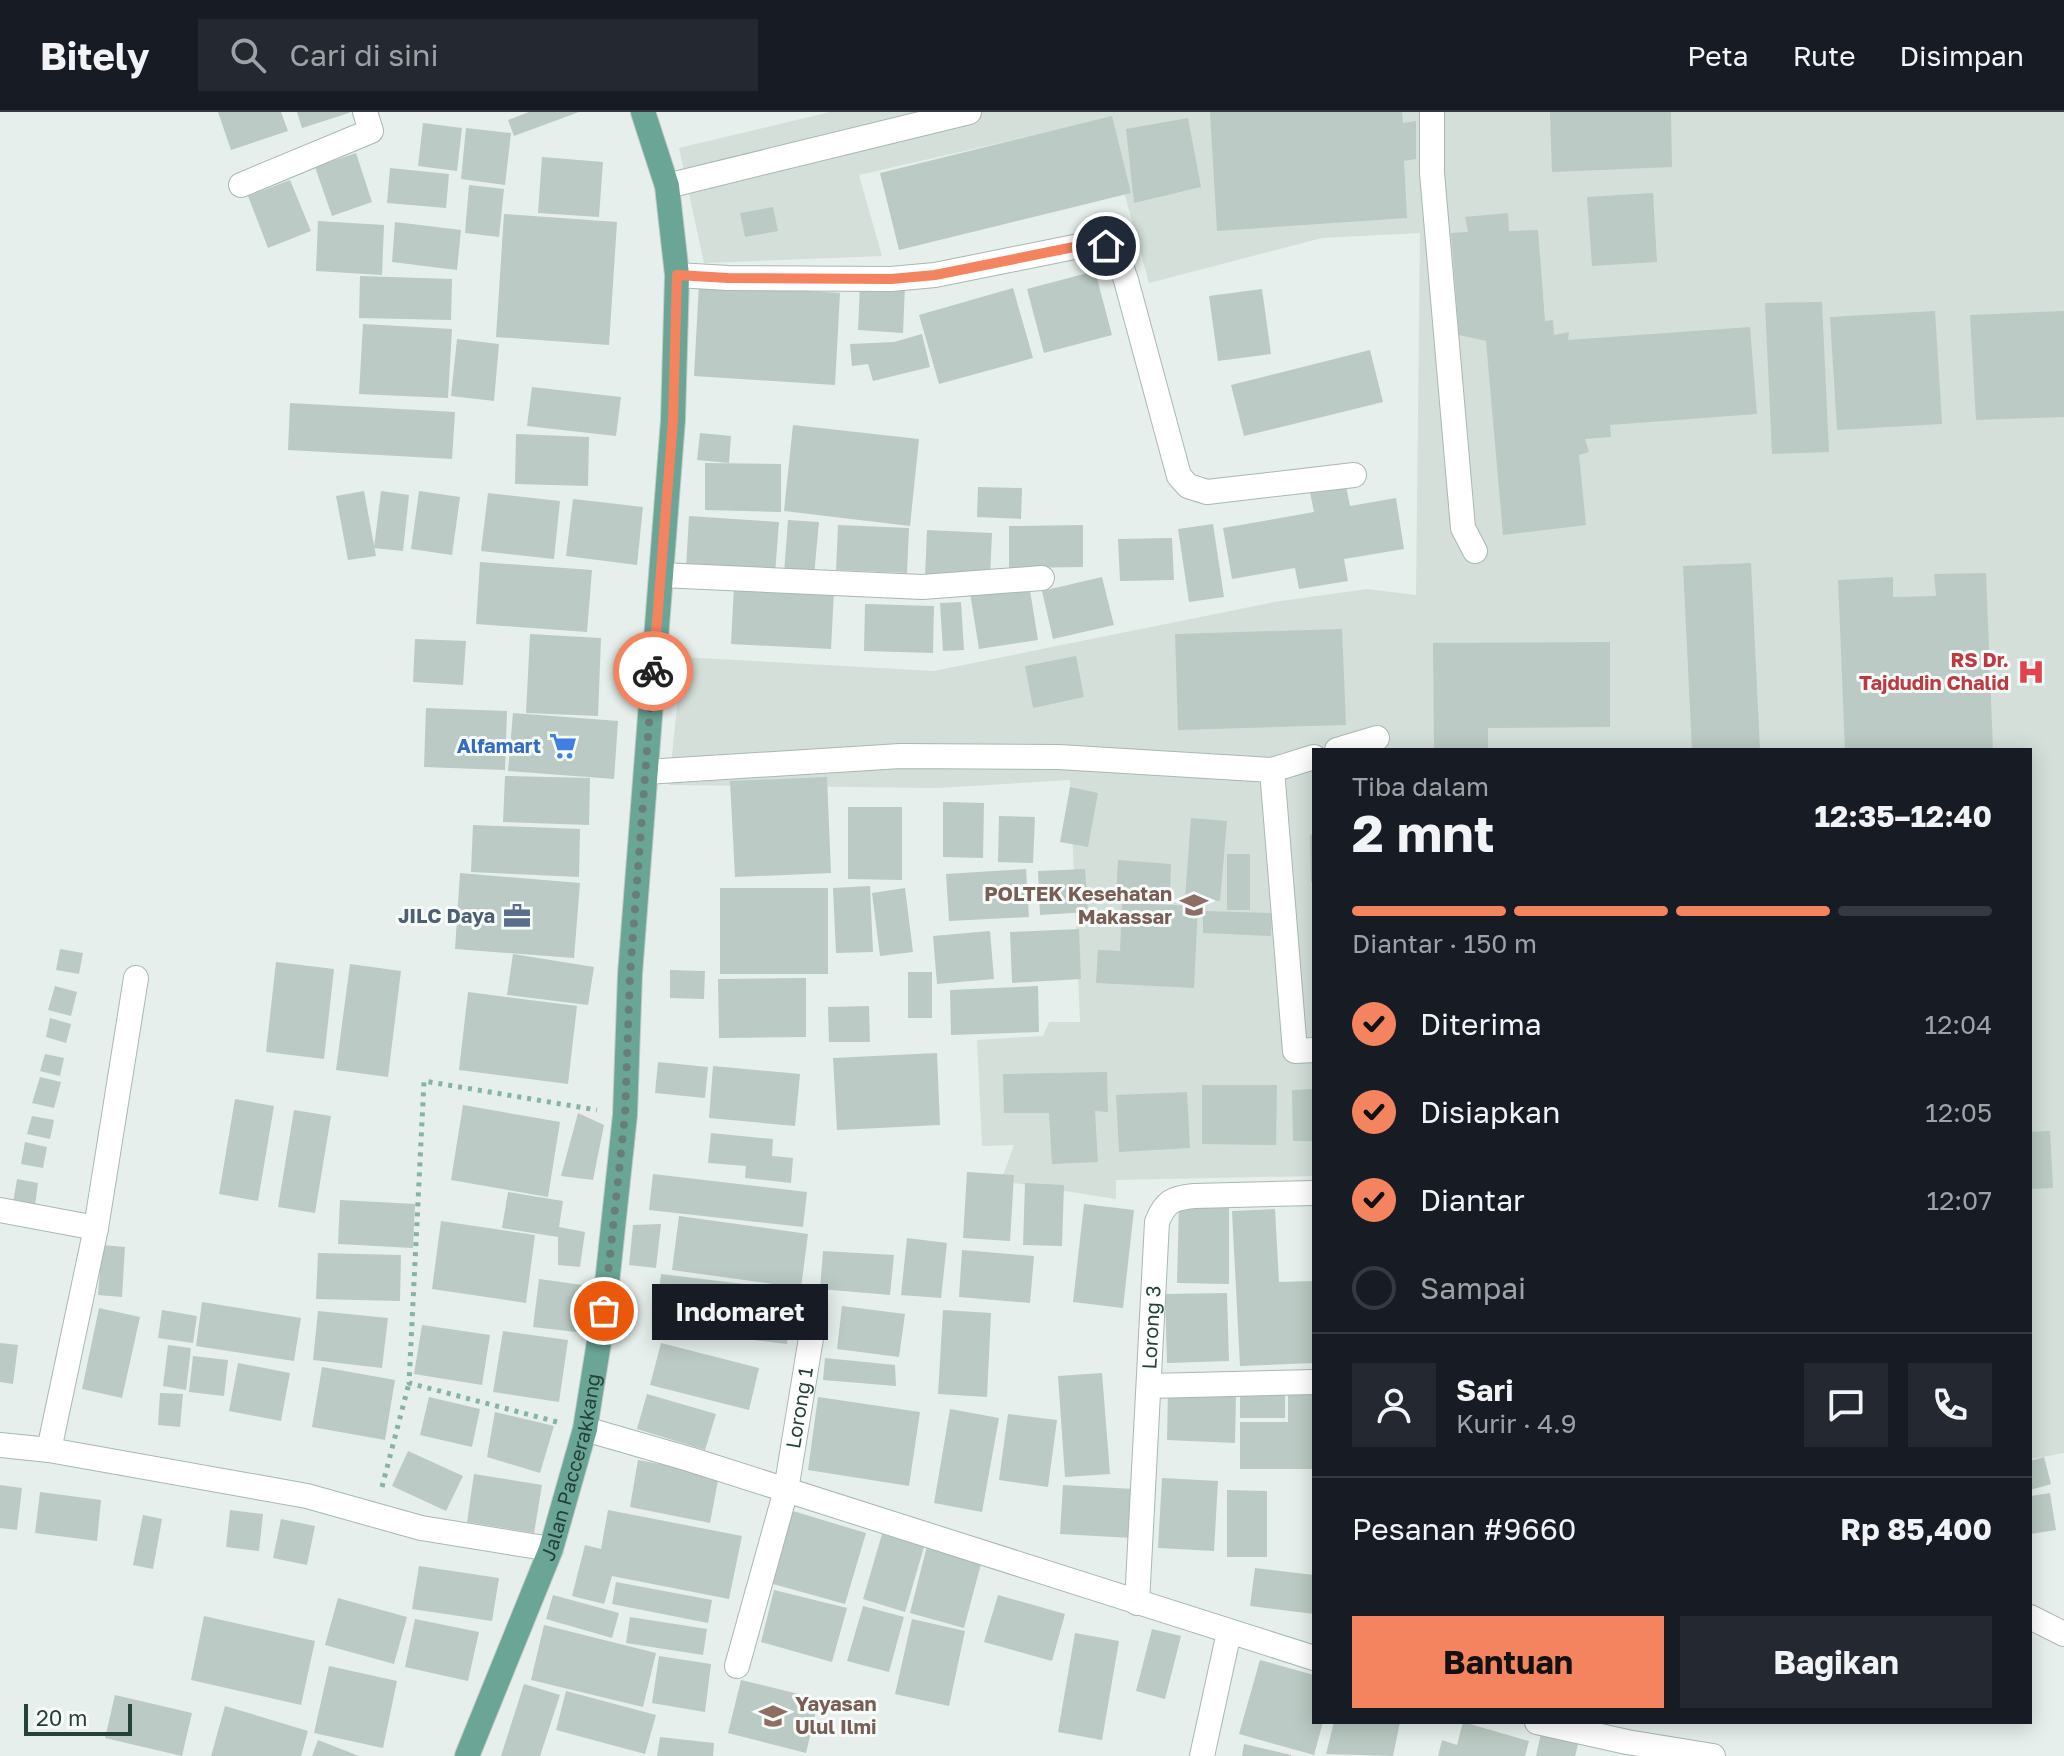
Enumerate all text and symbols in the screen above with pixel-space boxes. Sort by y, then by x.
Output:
search box [198,19,758,91]
text: Bitely [40,33,150,78]
icon: search [226,33,270,77]
text: Cari di sini [290,37,439,73]
text: Peta [1687,39,1749,72]
text: Rute [1793,39,1856,72]
text: Disimpan [1900,39,2024,72]
pin [1072,212,1140,280]
icon: home [1084,224,1128,268]
courier [613,631,693,711]
place label: RS Dr. Tajdudin Chalid [1859,647,2009,694]
icon: bike [631,649,675,693]
hospital icon: RS Dr. Tajdudin Chalid [2016,657,2046,687]
supermarket icon: Alfamart [548,731,578,761]
place label: Alfamart [457,733,541,757]
text: Tiba dalam [1352,771,1489,802]
text: 12:35–12:40 [1815,798,1992,834]
text: 2 mnt [1352,801,1494,863]
place label: POLTEK Kesehatan Makassar [984,881,1172,928]
school or university icon: POLTEK Kesehatan Makassar [1179,890,1209,920]
office icon: JILC Daya [502,901,532,931]
place label: JILC Daya [398,903,495,927]
text: Diantar · 150 m [1352,928,1537,959]
icon: check [1352,1002,1396,1046]
text: Diterima [1420,1006,1542,1042]
text: 12:04 [1925,1009,1992,1040]
icon: check [1352,1090,1396,1134]
text: Disiapkan [1420,1094,1560,1130]
text: 12:05 [1925,1097,1992,1128]
icon: check [1352,1178,1396,1222]
text: Diantar [1420,1182,1525,1218]
text: 12:07 [1927,1185,1992,1216]
text: Sampai [1420,1270,1526,1306]
pin [570,1277,638,1345]
callout: Indomaret [652,1283,828,1339]
street label: Lorong 3 [1136,1285,1165,1370]
icon: bag [582,1289,626,1333]
text: Indomaret [675,1296,805,1327]
button: person [1352,1363,1436,1447]
button: chat [1804,1363,1888,1447]
button: phone [1908,1363,1992,1447]
street label: Lorong 1 [780,1365,817,1450]
street label: Jalan Paccerakkang [535,1372,605,1564]
text: Sari [1456,1372,1513,1408]
text: Kurir · 4.9 [1456,1408,1577,1439]
text: Pesanan #9660 [1352,1511,1576,1547]
text: Rp 85,400 [1840,1511,1992,1547]
button: Bantuan [1352,1616,1664,1708]
button: Bagikan [1680,1616,1992,1708]
place label: Yayasan Ulul Ilmi [795,1691,877,1738]
scale bar [24,1700,132,1736]
school or university icon: Yayasan Ulul Ilmi [758,1701,788,1731]
text: 20 m [36,1704,87,1731]

